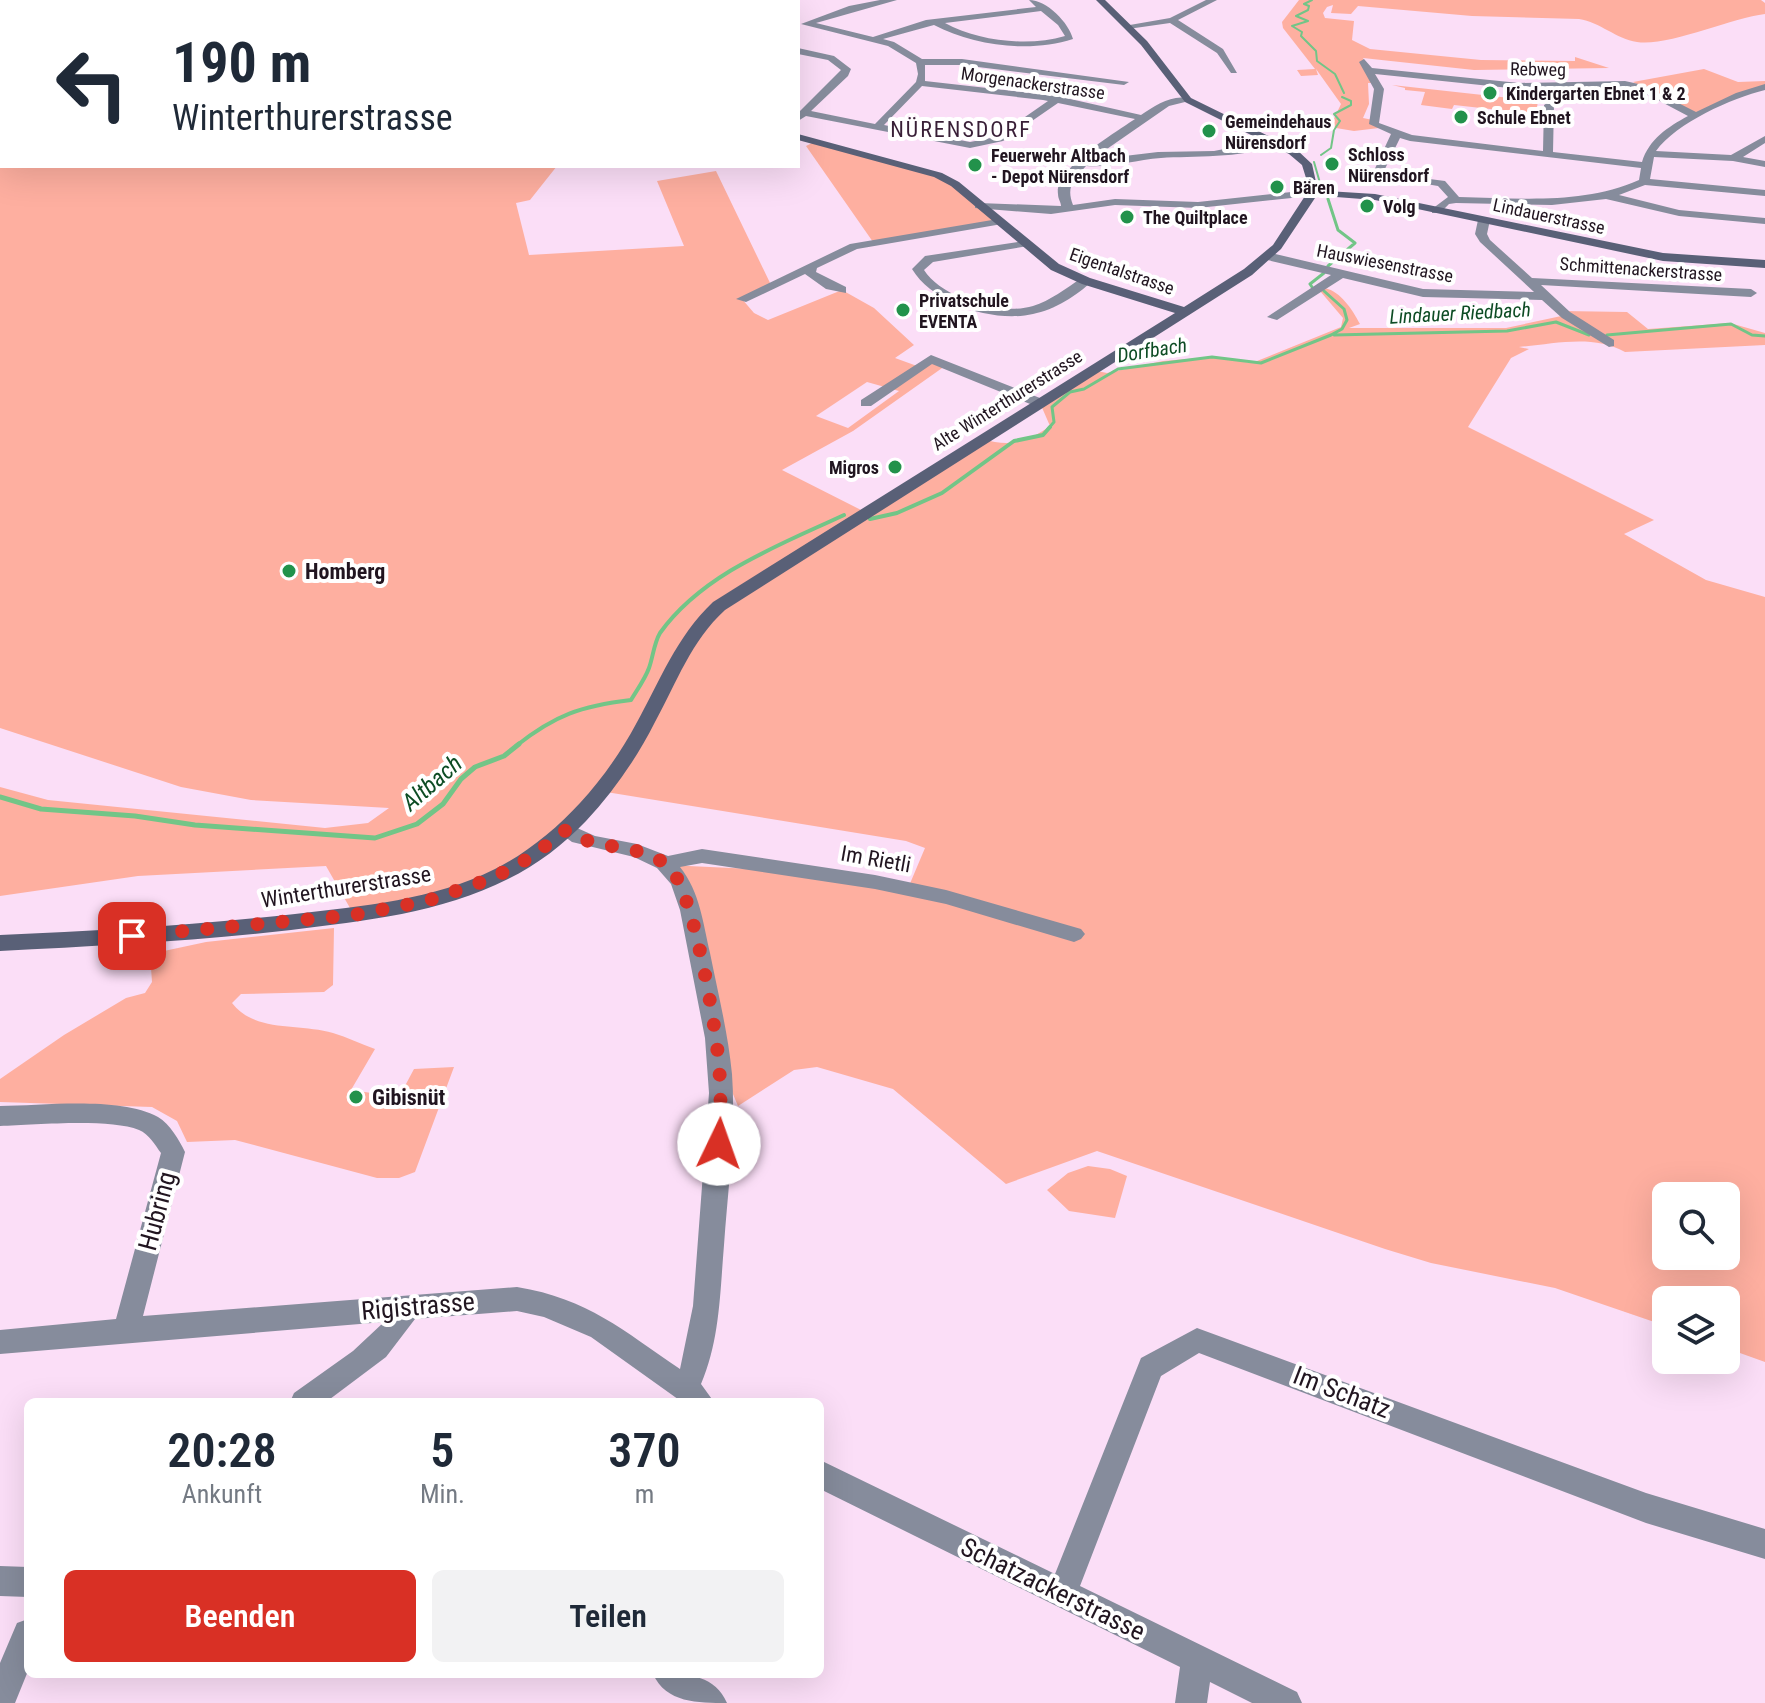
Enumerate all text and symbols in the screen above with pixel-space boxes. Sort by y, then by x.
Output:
text: 190 m [172,30,311,96]
icon: left [40,32,144,136]
street label: Rebweg [1510,58,1566,80]
street label: Morgenackerstrasse [960,63,1106,103]
place label: Kindergarten Ebnet 1 & 2 [1506,83,1686,104]
marker: Kindergarten Ebnet 1 & 2 [1481,84,1499,102]
text: Winterthurerstrasse [172,97,453,139]
place label: Schule Ebnet [1477,107,1571,128]
marker: Schule Ebnet [1452,108,1470,126]
place label: Gemeindehaus Nürensdorf [1225,111,1331,153]
district label: NÜRENSDORF [890,117,1032,142]
marker: Gemeindehaus Nürensdorf [1200,122,1218,140]
place label: Schloss Nürensdorf [1348,144,1429,186]
place label: Feuerwehr Altbach - Depot Nürensdorf [991,145,1129,187]
marker: Schloss Nürensdorf [1323,155,1341,173]
marker: Feuerwehr Altbach - Depot Nürensdorf [966,156,984,174]
place label: Bären [1293,177,1335,198]
marker: Bären [1268,178,1286,196]
street label: Lindauerstrasse [1491,194,1607,238]
place label: Volg [1383,196,1416,217]
marker: Volg [1358,197,1376,215]
place label: The Quiltplace [1143,207,1248,228]
marker: The Quiltplace [1118,208,1136,226]
street label: Hauswiesenstrasse [1315,239,1455,287]
street label: Eigentalstrasse [1067,243,1177,299]
street label: Schmittenackerstrasse [1559,253,1723,285]
place label: Privatschule EVENTA [919,290,1009,332]
water label: Lindauer Riedbach [1389,297,1531,329]
marker: Privatschule EVENTA [894,301,912,319]
water label: Dorfbach [1115,333,1189,367]
street label: Alte Winterthurerstrasse [928,345,1086,455]
place label: Migros [829,457,879,478]
marker: Migros [886,458,904,476]
place label: Homberg [305,559,385,584]
marker: Homberg [280,562,298,580]
water label: Altbach [396,749,468,817]
street label: Im Rietli [839,841,913,877]
street label: Winterthurerstrasse [259,861,433,913]
pin [98,902,166,970]
icon: arrive [110,914,154,958]
place label: Gibisnüt [372,1085,445,1110]
marker: Gibisnüt [347,1088,365,1106]
position arrow [677,1102,761,1186]
street label: Hubring [132,1168,182,1254]
map controls [1652,1182,1740,1374]
button: search [1652,1182,1740,1270]
street label: Rigistrasse [360,1286,476,1326]
button: layers [1652,1286,1740,1374]
street label: Im Schatz [1289,1360,1395,1424]
text: 20:28 [167,1422,277,1479]
text: 5 [430,1422,454,1479]
text: 370 [608,1422,681,1479]
text: Ankunft [182,1479,262,1509]
text: Min. [420,1479,465,1509]
text: m [635,1479,654,1509]
street label: Schatzackerstrasse [956,1531,1150,1647]
button: Beenden [64,1570,416,1662]
button: Teilen [432,1570,784,1662]

